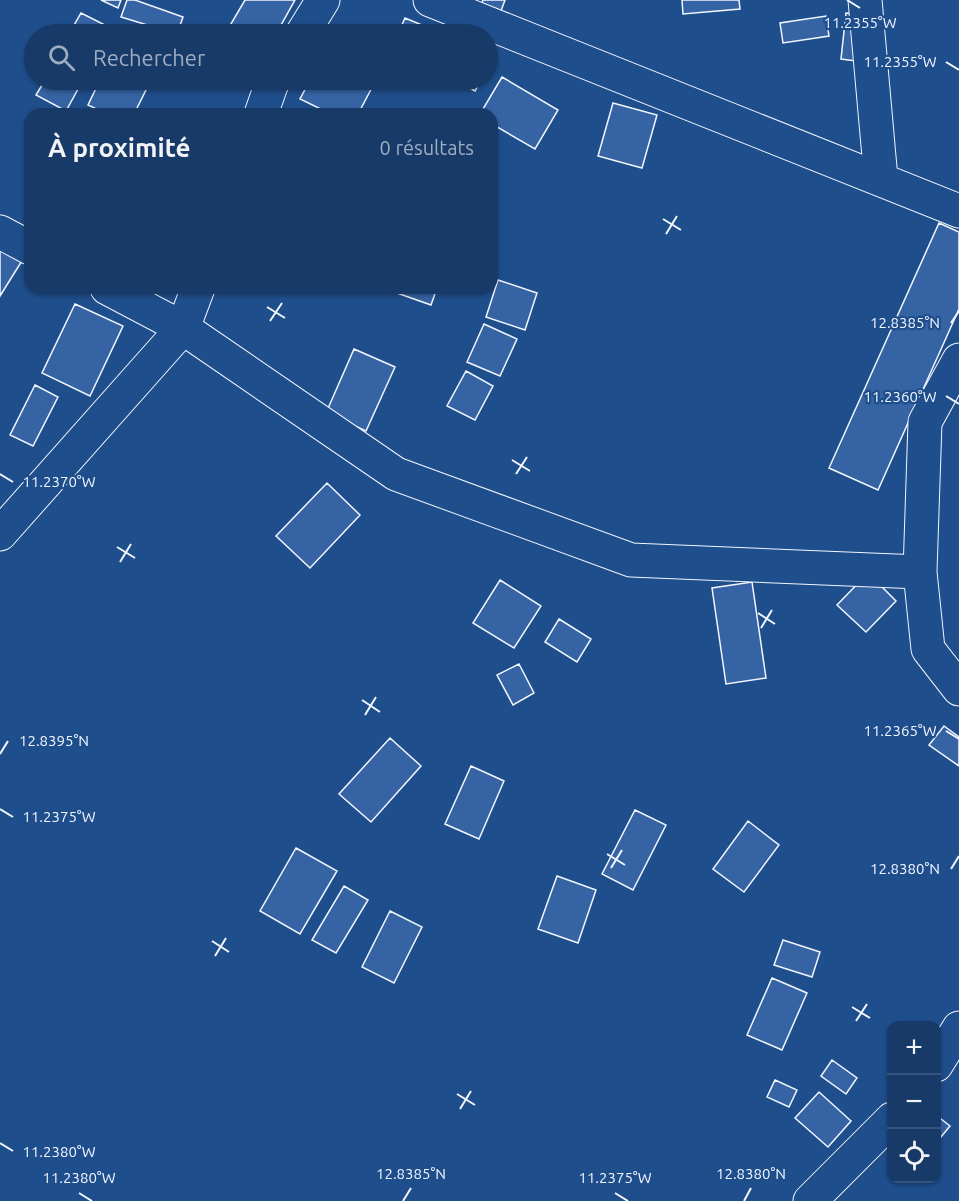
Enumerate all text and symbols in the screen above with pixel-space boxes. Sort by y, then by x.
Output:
text: 11.2355°W [823,14,897,31]
search box [24,24,498,90]
icon: search [45,41,78,74]
text: Rechercher [93,45,205,70]
text: 11.2355°W [863,53,937,70]
text: À proximité [48,133,190,162]
text: 0 résultats [380,136,474,159]
text: 12.8385°N [870,314,940,331]
text: 11.2360°W [863,388,937,405]
text: 11.2370°W [22,473,96,490]
text: 11.2365°W [863,722,937,739]
text: 12.8395°N [19,732,89,749]
text: 11.2375°W [22,808,96,825]
text: 12.8380°N [870,860,940,877]
map controls [887,1021,941,1183]
button: + [887,1021,941,1075]
button: − [887,1075,941,1129]
button: locate [887,1129,941,1183]
text: 11.2380°W [22,1143,96,1160]
text: 12.8385°N [376,1165,446,1182]
text: 12.8380°N [716,1165,786,1182]
text: 11.2380°W [42,1169,116,1186]
text: 11.2375°W [578,1169,652,1186]

